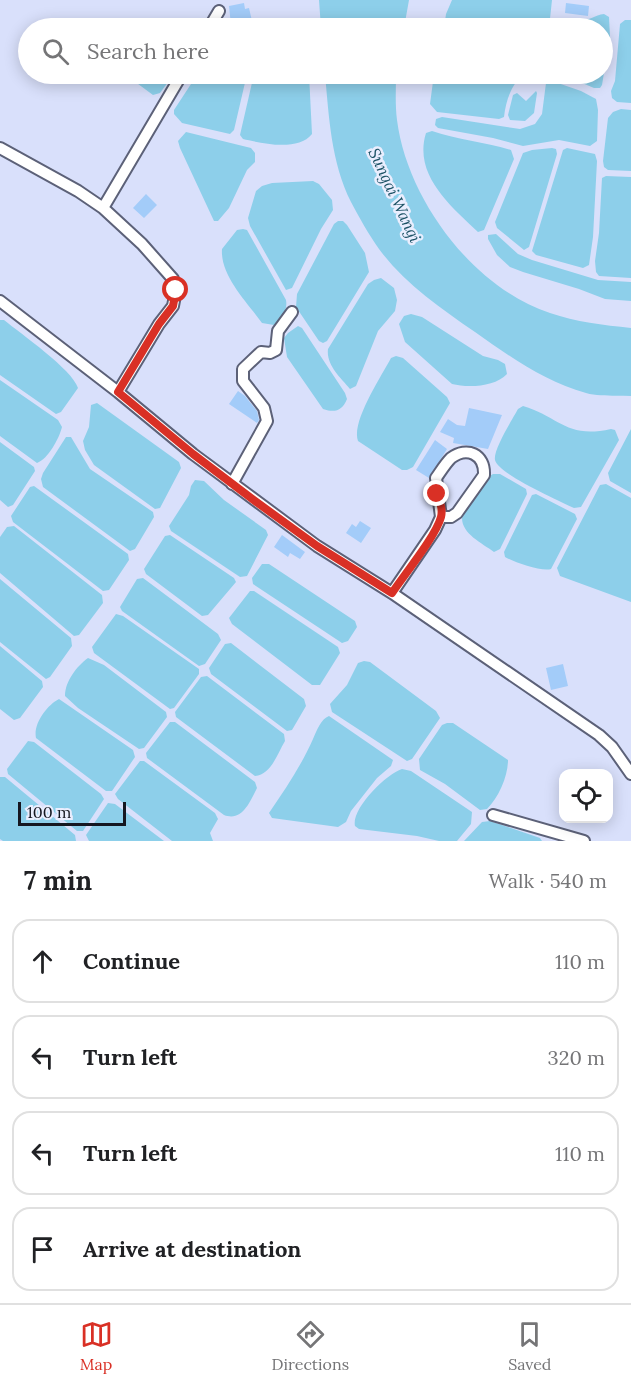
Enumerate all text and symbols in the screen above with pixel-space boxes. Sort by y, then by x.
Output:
search box [18,18,613,84]
icon: search [39,35,72,68]
text: Search here [87,37,209,65]
water label: Sungai Wangi [364,145,426,245]
route start [162,276,188,302]
route end [423,480,449,506]
map controls [559,769,613,823]
button: locate [559,769,613,823]
scale bar [18,799,126,826]
text: 100 m [27,802,71,822]
text: 7 min [24,864,92,897]
text: Walk · 540 m [489,868,607,893]
icon: ahead [26,945,59,978]
text: Continue [83,947,180,975]
text: 110 m [555,949,605,974]
icon: left [26,1041,59,1074]
text: Turn left [83,1043,177,1071]
text: 320 m [548,1045,605,1070]
icon: left [26,1137,59,1170]
text: Turn left [83,1139,177,1167]
text: 110 m [555,1141,605,1166]
icon: arrive [26,1233,59,1266]
text: Arrive at destination [83,1235,301,1263]
tab: Map [80,1318,113,1374]
tab: Directions [272,1318,349,1374]
tab: Saved [508,1318,551,1374]

